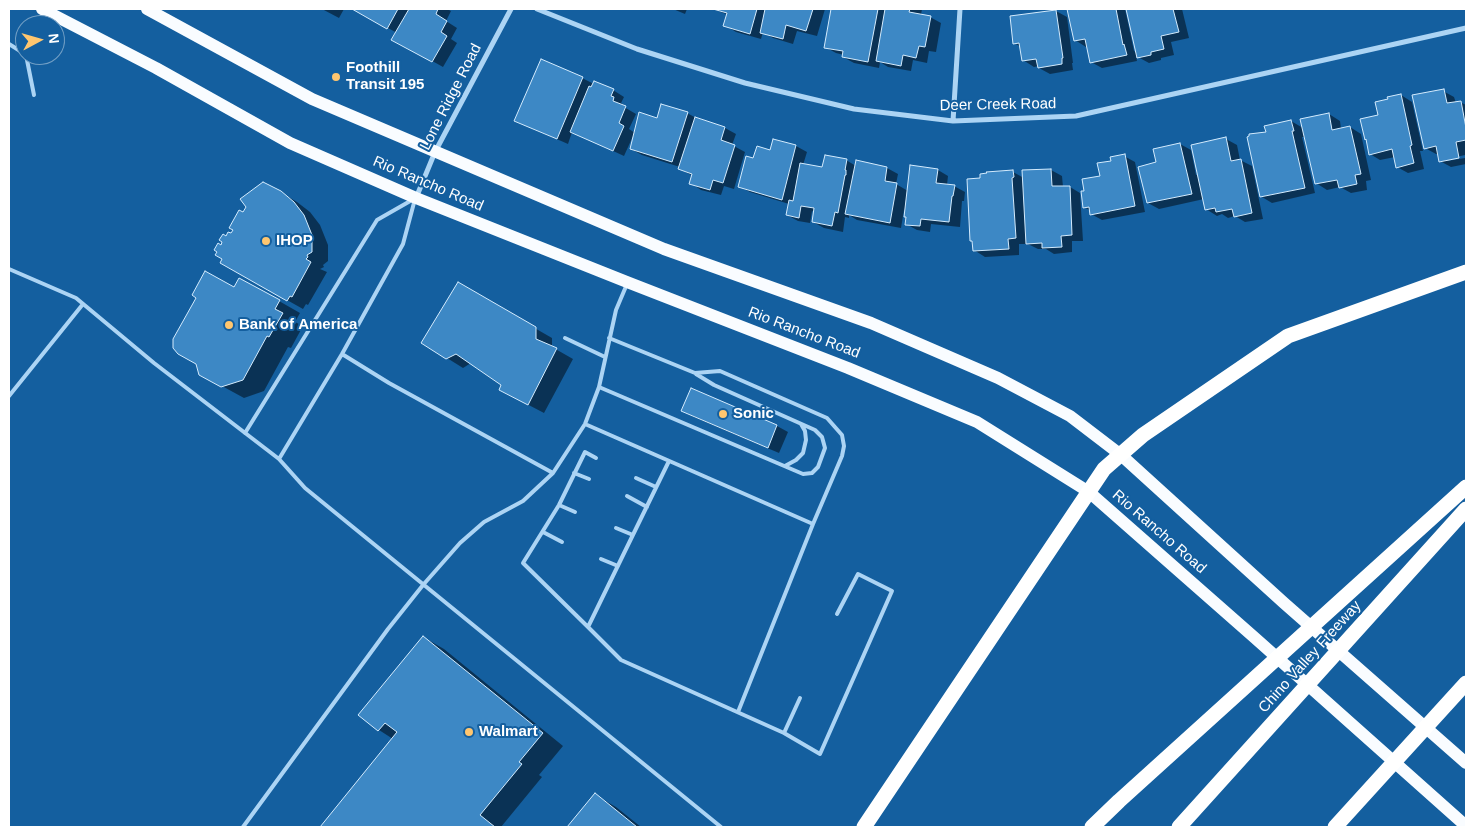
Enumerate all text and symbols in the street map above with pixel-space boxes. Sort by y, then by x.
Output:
north arrow [15,15,65,65]
text: N [45,33,62,44]
street label: Lone Ridge Road [416,41,486,153]
place label: Foothill Transit 195 [346,59,424,94]
marker: Foothill Transit 195 [330,71,342,83]
street label: Deer Creek Road [939,95,1057,115]
street label: Rio Rancho Road [370,153,486,215]
place label: IHOP [276,232,313,250]
marker: IHOP [260,235,272,247]
street label: Rio Rancho Road [746,303,862,363]
place label: Bank of America [239,316,357,334]
marker: Bank of America [223,319,235,331]
place label: Sonic [733,405,774,423]
marker: Sonic [717,408,729,420]
street label: Rio Rancho Road [1108,486,1210,578]
street label: Chino Valley Freeway [1255,597,1365,717]
place label: Walmart [479,723,538,741]
marker: Walmart [463,726,475,738]

